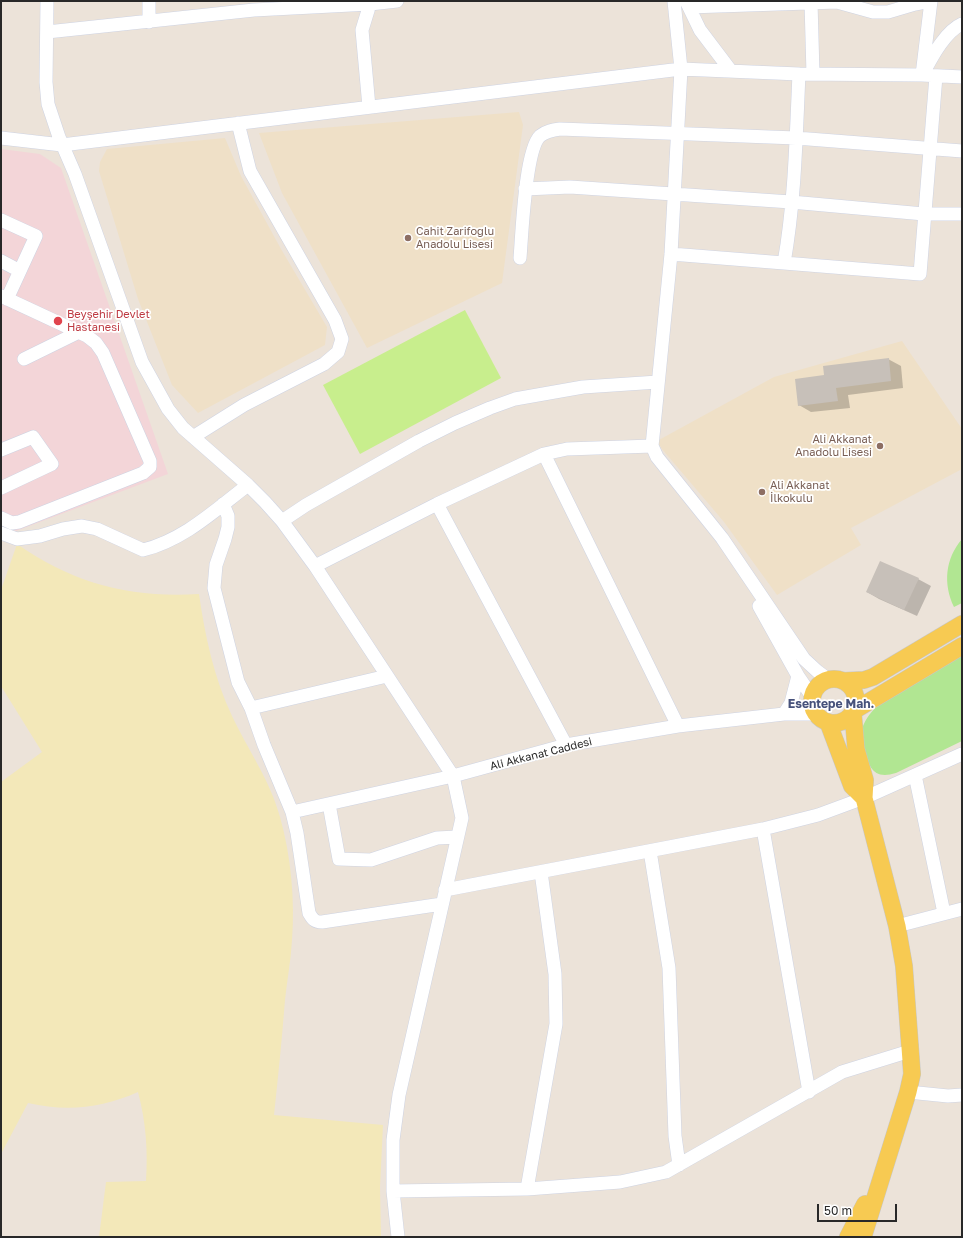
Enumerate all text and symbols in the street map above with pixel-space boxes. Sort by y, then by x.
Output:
place label: Cahit Zarifoğlu Anadolu Lisesi [416,225,494,251]
marker: Cahit Zarifoğlu Anadolu Lisesi [403,233,413,243]
place label: Beyşehir Devlet Hastanesi [67,308,150,334]
marker: Beyşehir Devlet Hastanesi [52,315,64,327]
place label: Ali Akkanat Anadolu Lisesi [795,433,872,459]
marker: Ali Akkanat Anadolu Lisesi [875,441,885,451]
place label: Ali Akkanat İlkokulu [770,479,830,505]
marker: Ali Akkanat İlkokulu [757,487,767,497]
district label: Esentepe Mah. [788,697,874,711]
street label: Ali Akkanat Caddesi [489,735,593,773]
scale bar [819,1196,899,1222]
text: 50 m [824,1203,852,1218]

